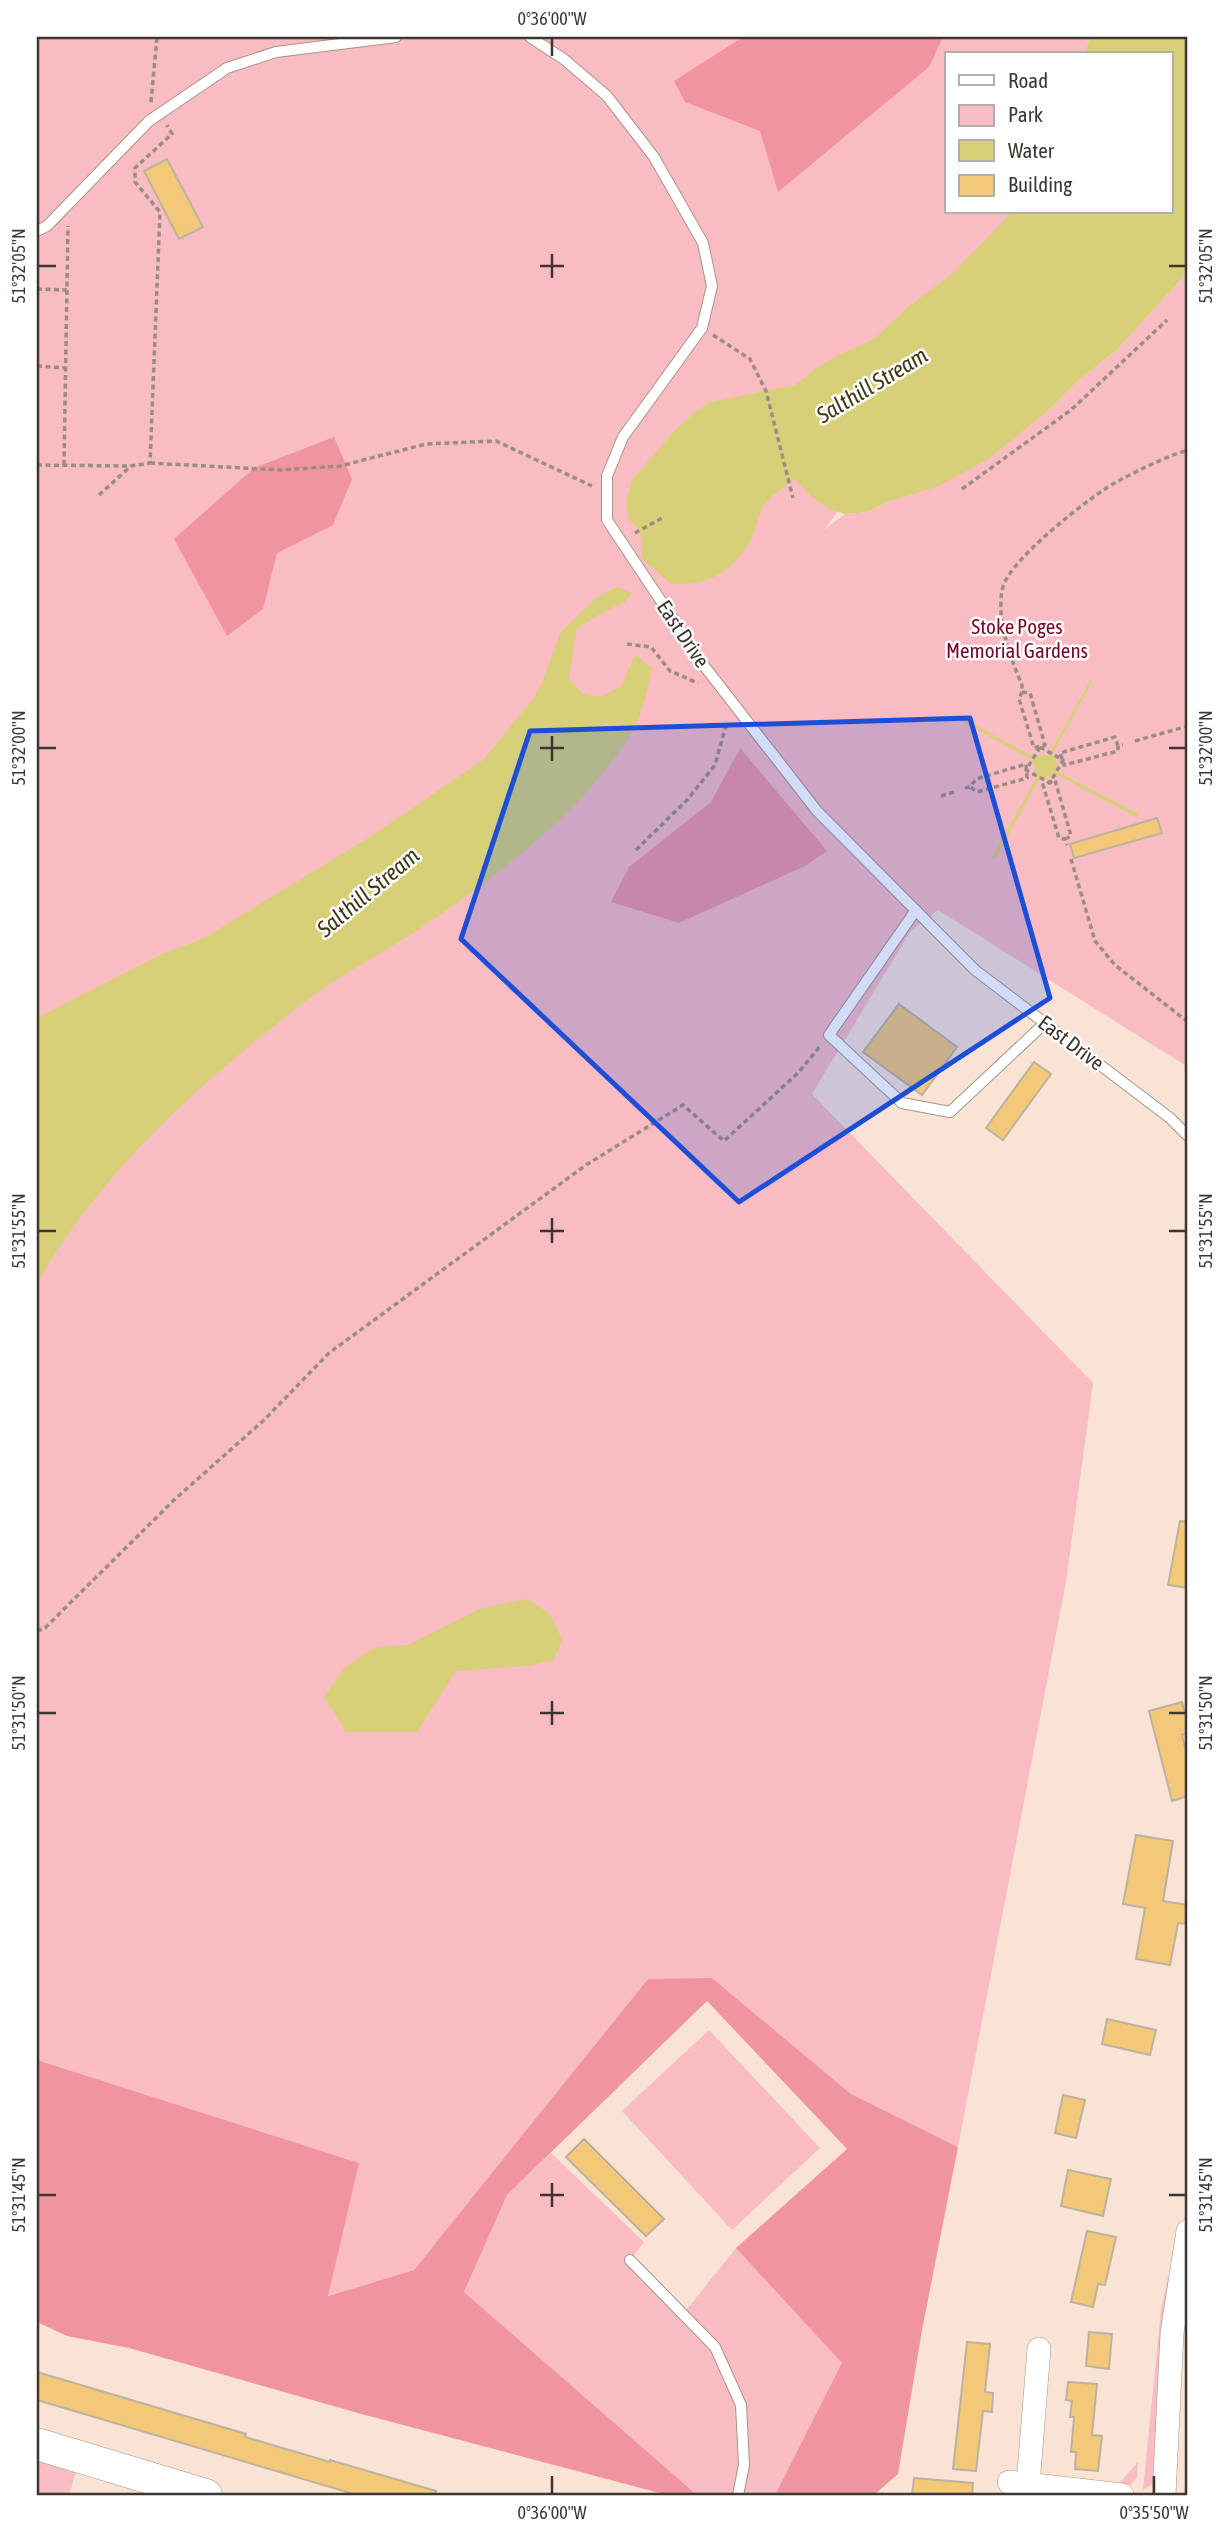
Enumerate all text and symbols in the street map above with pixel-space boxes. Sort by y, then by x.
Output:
text: 0°36'00"W [517,8,587,29]
legend [945,52,1172,214]
text: Road [1008,68,1048,92]
text: Park [1008,102,1043,126]
text: Water [1008,138,1055,162]
text: Building [1008,172,1072,196]
text: 51°32'05"N [8,228,29,304]
text: 51°32'05"N [1195,228,1216,304]
water label: Salthill Stream [811,342,932,429]
street label: East Drive [653,595,715,672]
park label: Stoke Poges Memorial Gardens [946,614,1088,662]
text: 51°32'00"N [8,710,29,786]
text: 51°32'00"N [1195,710,1216,786]
water label: Salthill Stream [311,842,424,943]
street label: East Drive [1034,1010,1109,1075]
text: 51°31'55"N [8,1193,29,1269]
text: 51°31'55"N [1195,1193,1216,1269]
text: 51°31'50"N [8,1675,29,1751]
text: 51°31'50"N [1195,1675,1216,1751]
text: 51°31'45"N [8,2157,29,2233]
text: 51°31'45"N [1195,2157,1216,2233]
text: 0°36'00"W [517,2502,587,2523]
text: 0°35'50"W [1119,2502,1189,2523]

